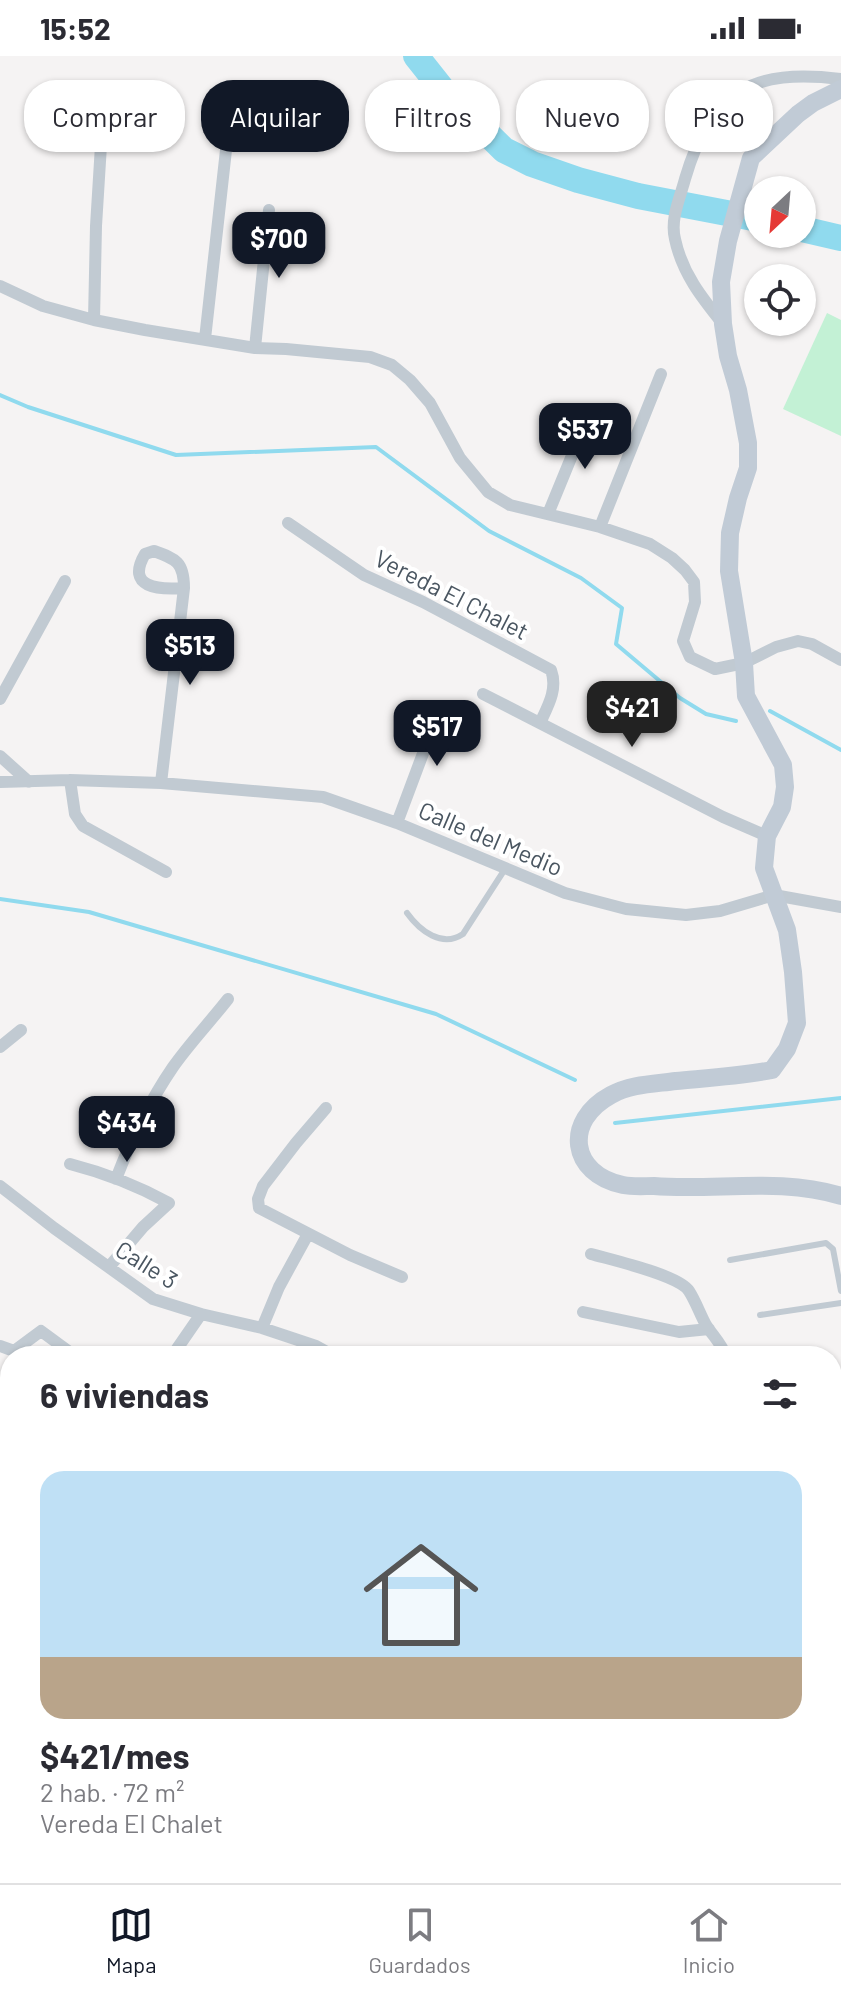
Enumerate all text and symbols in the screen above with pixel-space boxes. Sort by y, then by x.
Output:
text: 15:52 [40,10,111,46]
chip: Comprar [24,80,185,152]
chip: Alquilar [201,80,349,152]
chip: Filtros [365,80,500,152]
chip: Nuevo [516,80,649,152]
chip: Piso [665,80,773,152]
north arrow [744,176,816,248]
map controls [744,176,816,336]
pin: $700 [232,212,326,280]
text: $700 [250,222,308,253]
button: locate [744,264,816,336]
pin: $537 [538,403,632,471]
text: $537 [557,413,613,444]
street label: Vereda El Chalet [370,543,534,645]
pin: $513 [143,619,237,687]
text: $513 [164,629,216,660]
pin: $421 [585,681,679,749]
text: $421 [605,691,659,722]
pin: $517 [390,700,484,768]
text: $517 [412,710,462,741]
street label: Calle del Medio [415,795,567,881]
pin: $434 [80,1096,174,1164]
text: $434 [97,1106,157,1137]
street label: Calle 3 [111,1234,183,1294]
icon: filters [758,1372,802,1416]
text: 6 viviendas [40,1374,209,1415]
icon: home [349,1523,493,1667]
text: $421/mes [40,1735,190,1776]
text: 2 hab. · 72 m² [40,1776,185,1807]
text: Vereda El Chalet [40,1807,223,1838]
tab: Mapa [106,1903,156,1977]
tab: Guardados [368,1903,471,1977]
tab: Inicio [683,1903,735,1977]

